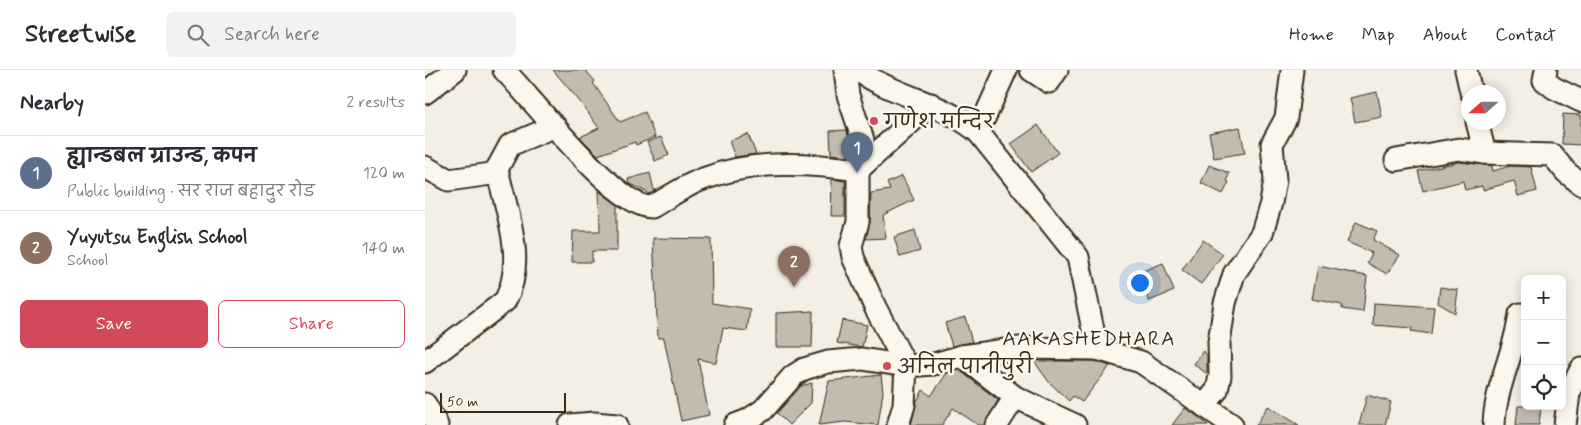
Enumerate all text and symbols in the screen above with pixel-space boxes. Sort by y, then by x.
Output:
search box [166,12,516,57]
text: Streetwise [25,19,136,50]
icon: search [184,21,212,49]
text: Search here [224,22,320,47]
text: Home [1289,23,1334,47]
text: Map [1362,23,1395,47]
text: About [1423,23,1467,47]
text: Contact [1495,23,1556,47]
north arrow [1461,85,1506,130]
text: Nearby [20,89,84,117]
text: 2 results [347,92,405,113]
place label: गणेश मन्दिर [883,105,995,136]
marker: गणेश मन्दिर [868,115,880,127]
pin: 1 [841,132,873,173]
text: ह्यान्डबल ग्राउन्ड, कपन [67,144,257,169]
text: 1 [32,163,40,184]
text: 120 m [363,163,405,184]
text: Public building · सर राज बहादुर रोड [67,181,315,202]
text: Yuyutsu English School [67,225,247,250]
text: 2 [32,238,40,259]
text: 140 m [361,238,405,259]
pin: 2 [778,246,810,287]
text: School [67,250,108,271]
your location [1127,270,1153,296]
map controls [1521,275,1566,410]
button: + [1521,275,1566,320]
button: Save [20,300,208,348]
button: Share [218,300,405,348]
button: − [1521,320,1566,365]
district label: AAKASHEDHARA [1002,325,1176,353]
place label: अनिल पानीपुरी [897,351,1034,381]
marker: अनिल पानीपुरी [881,360,893,372]
button: locate [1521,365,1566,410]
scale bar [440,390,566,413]
text: 50 m [447,393,478,411]

